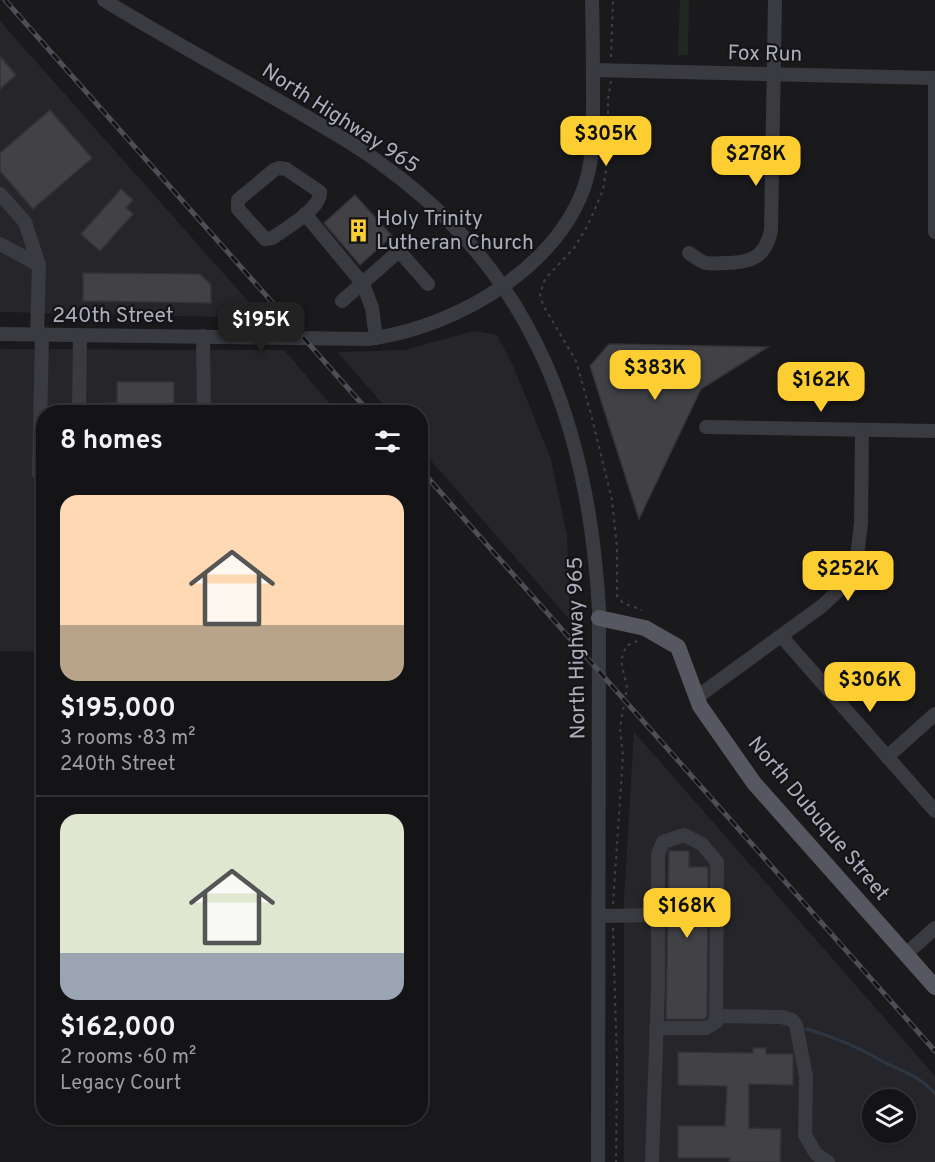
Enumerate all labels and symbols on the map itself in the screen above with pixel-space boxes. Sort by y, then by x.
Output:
street label: Fox Run [727,40,803,69]
street label: North Highway 965 [256,58,424,180]
pin: $305K [564,116,648,167]
pin: $278K [714,136,798,187]
place label: Holy Trinity Lutheran Church [376,206,534,257]
building icon: Holy Trinity Lutheran Church [345,217,371,243]
pin: $195K [219,302,303,353]
street label: 240th Street [52,303,174,330]
pin: $383K [613,350,697,401]
pin: $162K [779,362,863,413]
pin: $252K [806,551,890,602]
street label: North Highway 965 [562,556,593,740]
pin: $306K [828,662,912,713]
street label: North Dubuque Street [741,731,895,907]
pin: $168K [645,888,729,939]

